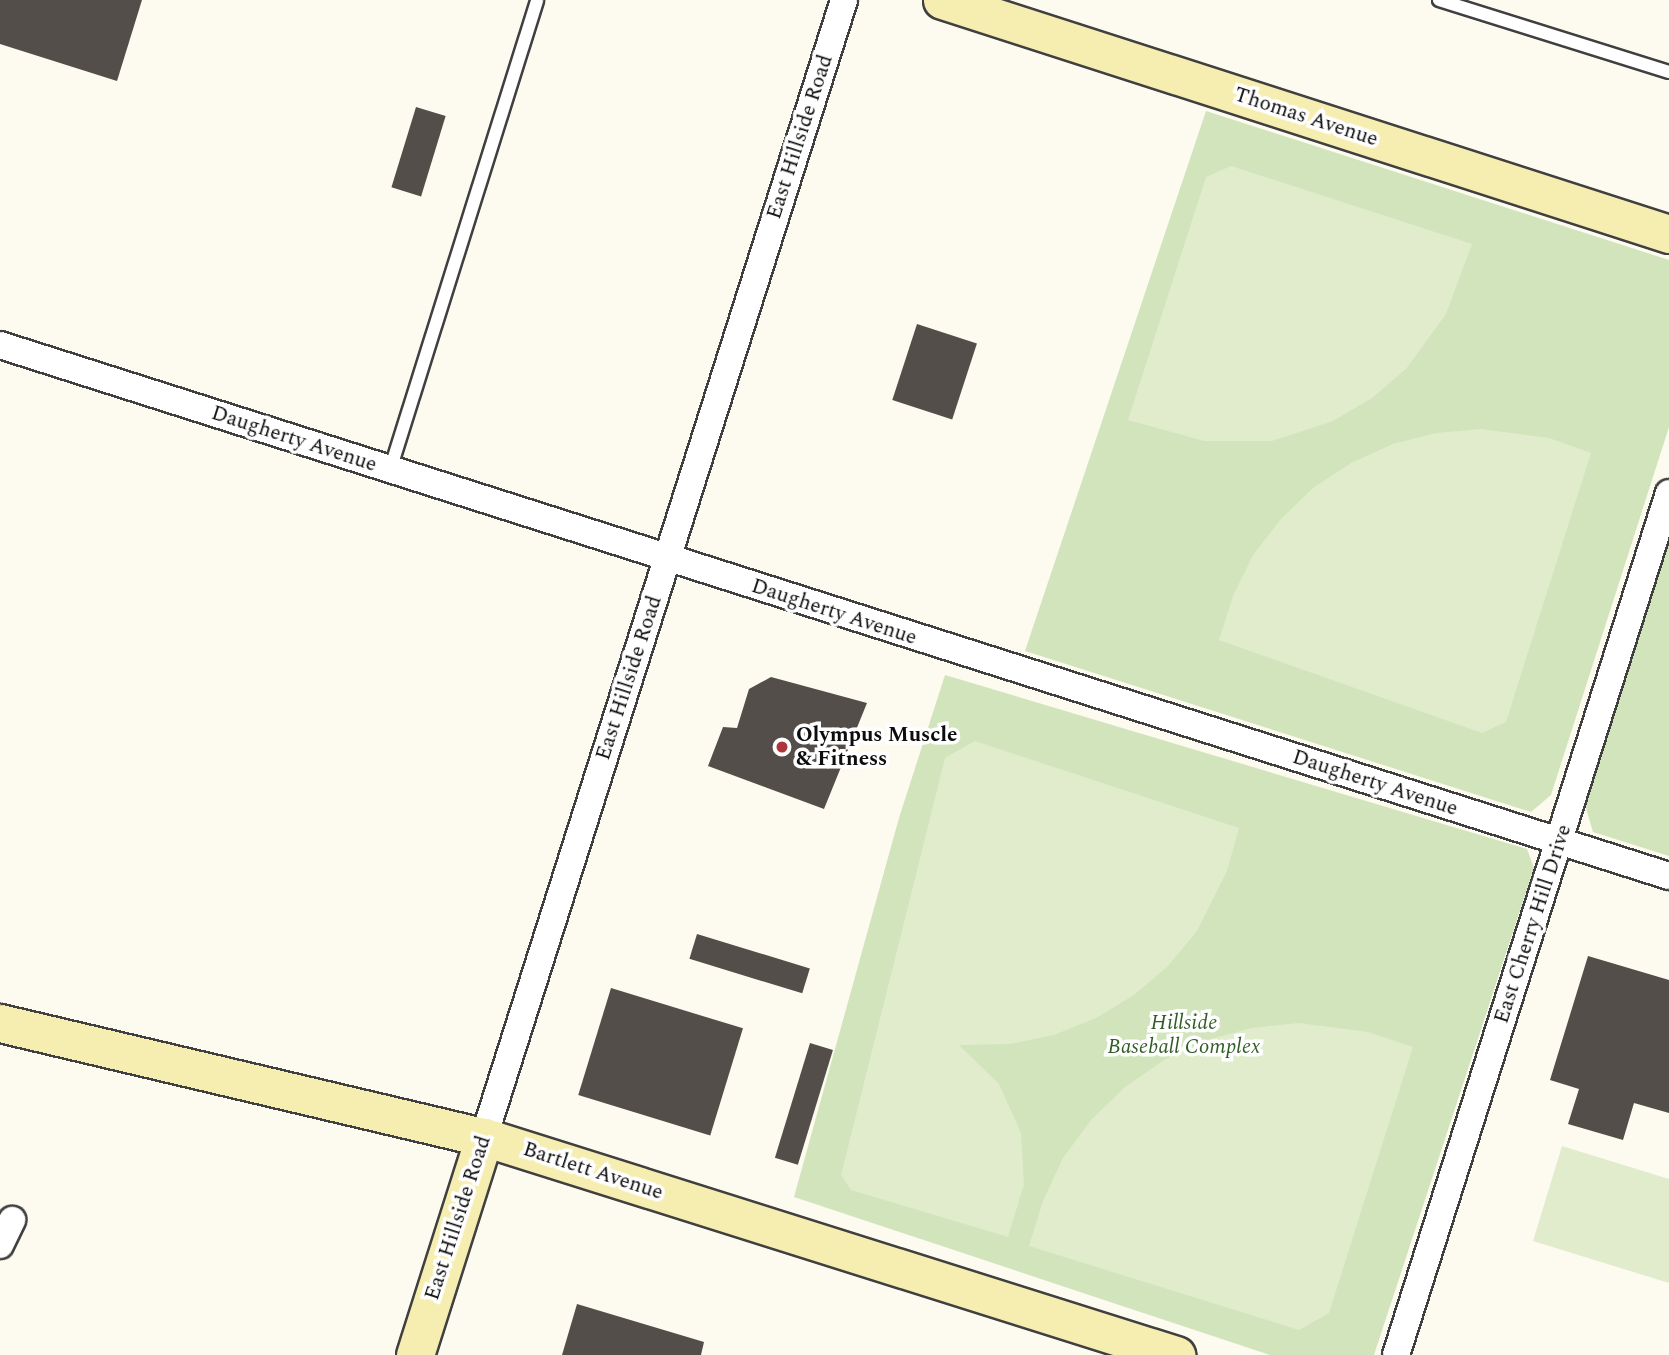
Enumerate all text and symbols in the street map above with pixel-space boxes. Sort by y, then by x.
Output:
street label: East Hillside Road [762,52,838,222]
street label: Thomas Avenue [1231,82,1381,152]
street label: Daugherty Avenue [208,400,380,478]
street label: Daugherty Avenue [748,573,920,651]
street label: East Hillside Road [591,593,667,763]
place label: Olympus Muscle & Fitness [796,722,958,772]
marker: Olympus Muscle & Fitness [774,739,790,755]
street label: Daugherty Avenue [1289,744,1461,822]
street label: East Cherry Hill Drive [1489,821,1577,1027]
park label: Hillside Baseball Complex [1108,1010,1260,1060]
street label: East Hillside Road [420,1133,496,1303]
street label: Bartlett Avenue [520,1137,666,1205]

